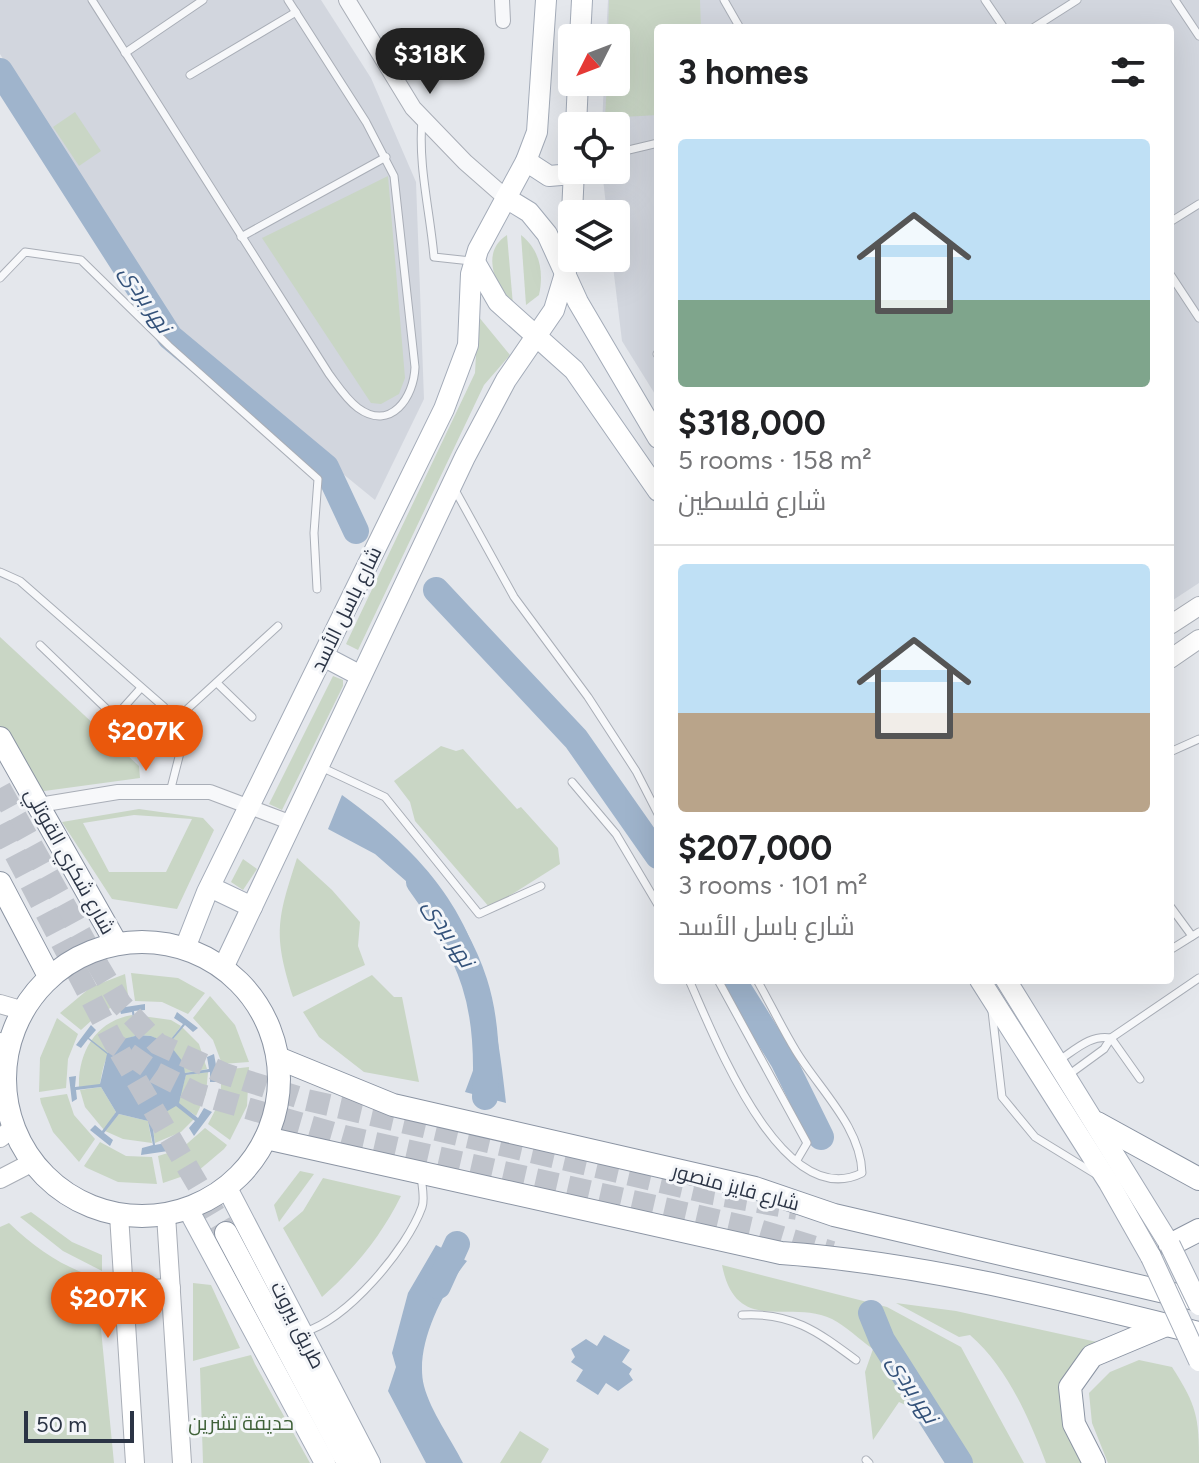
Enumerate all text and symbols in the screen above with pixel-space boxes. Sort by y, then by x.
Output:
north arrow [558,24,630,96]
map controls [558,24,630,272]
pin: $318K [374,28,486,96]
text: $318K [393,38,467,70]
icon: filters [1106,50,1150,94]
text: 3 homes [678,52,808,93]
button: locate [558,112,630,184]
icon: home [842,191,986,335]
button: layers [558,200,630,272]
water label: نهر بردى [114,260,179,340]
text: $318,000 [678,403,826,444]
text: 5 rooms · 158 m² [678,444,872,476]
text: شارع فلسطين [678,485,826,517]
street label: شارع باسل الأسد [305,543,388,676]
icon: home [842,616,986,760]
pin: $207K [90,705,202,773]
text: $207K [107,715,185,747]
street label: شارع شكري القوتلي [16,784,120,940]
text: $207,000 [678,828,832,869]
text: 3 rooms · 101 m² [678,869,867,901]
water label: نهر بردى [418,894,482,974]
text: شارع باسل الأسد [678,910,855,942]
street label: شارع فايز منصور [668,1158,802,1217]
pin: $207K [52,1272,164,1340]
street label: طريق بيروت [265,1277,330,1373]
text: $207K [69,1282,147,1314]
water label: نهر بردى [882,1350,946,1430]
scale bar [24,1407,134,1443]
text: 50 m [36,1411,87,1438]
park label: حديقة تشرين [188,1411,294,1436]

